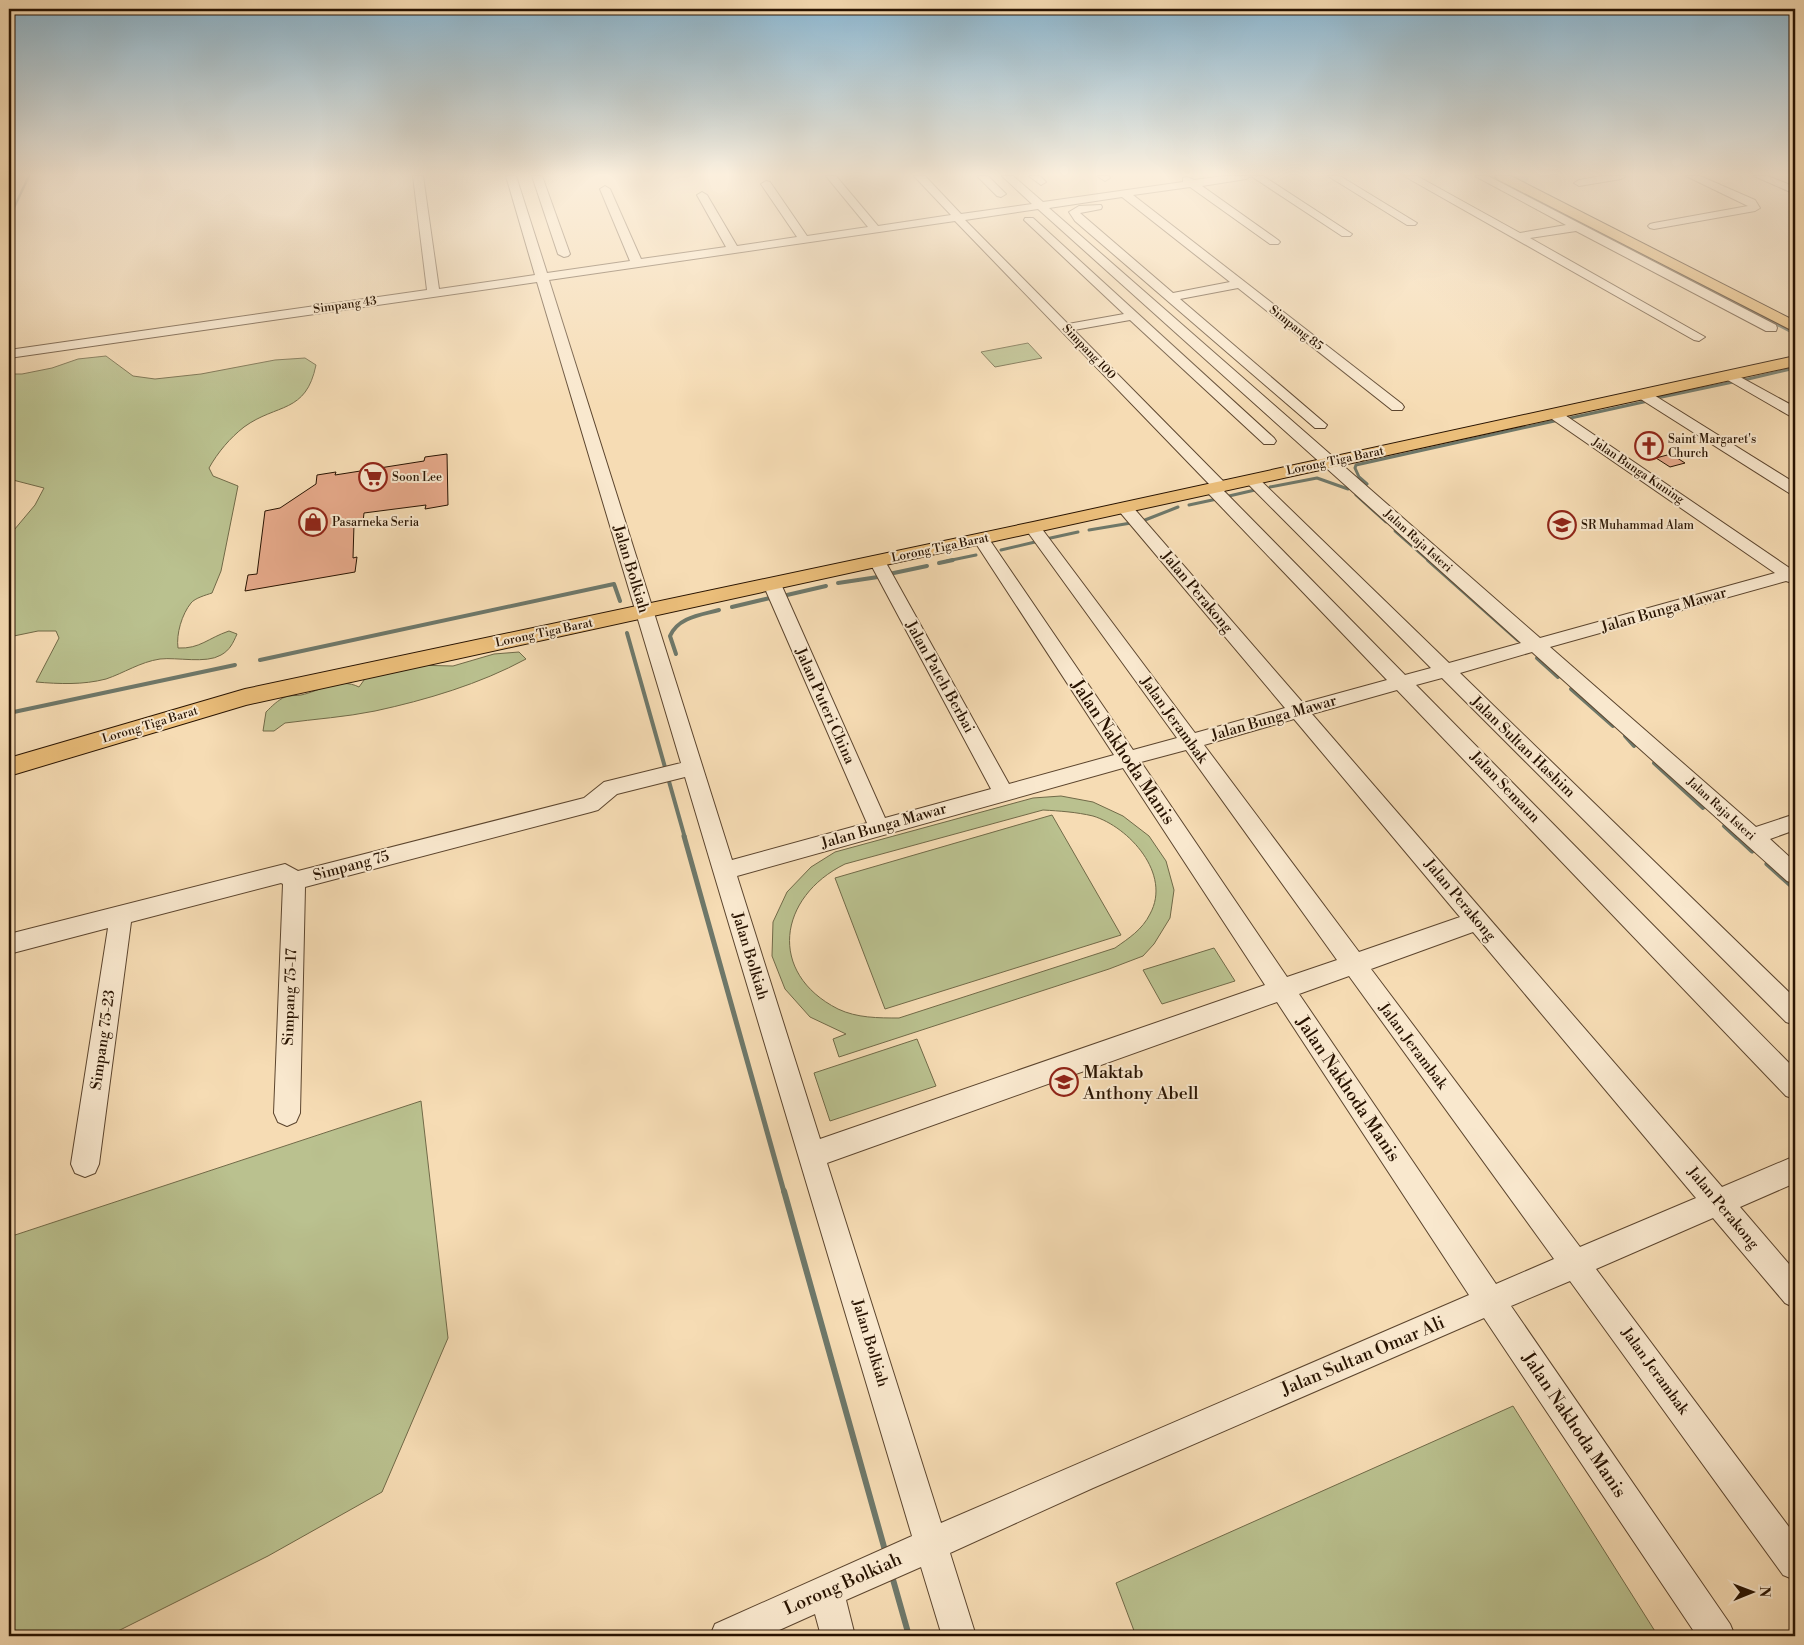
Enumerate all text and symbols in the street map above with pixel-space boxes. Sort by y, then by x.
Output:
street label: Simpang 43 [312,293,378,317]
street label: Simpang 85 [1266,302,1326,354]
street label: Simpang 100 [1059,321,1119,383]
church icon: Saint Margaret's Church [1634,431,1664,461]
place label: Saint Margaret's Church [1668,432,1756,461]
street label: Jalan Bunga Kuning [1588,434,1688,508]
street label: Lorong Tiga Barat [1285,443,1386,479]
supermarket icon: Soon Lee [358,462,388,492]
place label: Soon Lee [392,470,442,485]
street label: Jalan Raja Isteri [1380,506,1455,576]
shop icon: Pasarneka Seria [298,507,328,537]
school or university icon: SR Muhammad Alam [1547,510,1577,540]
place label: Pasarneka Seria [332,515,420,530]
place label: SR Muhammad Alam [1581,518,1695,533]
street label: Jalan Bolkiah [608,522,653,615]
street label: Lorong Tiga Barat [890,530,991,566]
street label: Jalan Perakong [1156,546,1237,637]
street label: Jalan Bunga Mawar [1598,583,1729,637]
street label: Lorong Tiga Barat [494,615,595,651]
street label: Jalan Pateh Berbai [901,617,979,737]
street label: Jalan Puteri China [790,644,859,767]
street label: Jalan Jerambak [1135,672,1213,768]
street label: Jalan Nakhoda Manis [1065,674,1180,829]
street label: Jalan Bunga Mawar [1208,691,1339,745]
street label: Jalan Sultan Hashim [1466,692,1579,802]
street label: Lorong Tiga Barat [100,703,200,747]
street label: Jalan Semaun [1465,746,1544,827]
street label: Jalan Raja Isteri [1683,774,1758,844]
street label: Jalan Bunga Mawar [818,799,949,853]
street label: Simpang 75 [311,847,391,885]
street label: Jalan Perakong [1419,854,1500,945]
street label: Jalan Bolkiah [727,909,772,1002]
street label: Simpang 75-17 [279,948,301,1046]
street label: Simpang 75-23 [87,989,119,1091]
street label: Jalan Jerambak [1374,998,1452,1094]
street label: Jalan Nakhoda Manis [1290,1011,1405,1166]
place label: Maktab Anthony Abell [1082,1061,1199,1105]
school or university icon: Maktab Anthony Abell [1049,1067,1079,1097]
street label: Jalan Perakong [1682,1162,1763,1253]
street label: Jalan Bolkiah [847,1296,892,1389]
street label: Jalan Sultan Omar Ali [1277,1311,1448,1401]
street label: Jalan Jerambak [1616,1323,1694,1419]
street label: Jalan Nakhoda Manis [1516,1347,1631,1502]
street label: Lorong Bolkiah [780,1548,906,1620]
north arrow [1726,1568,1776,1618]
text: N [1755,1586,1773,1597]

